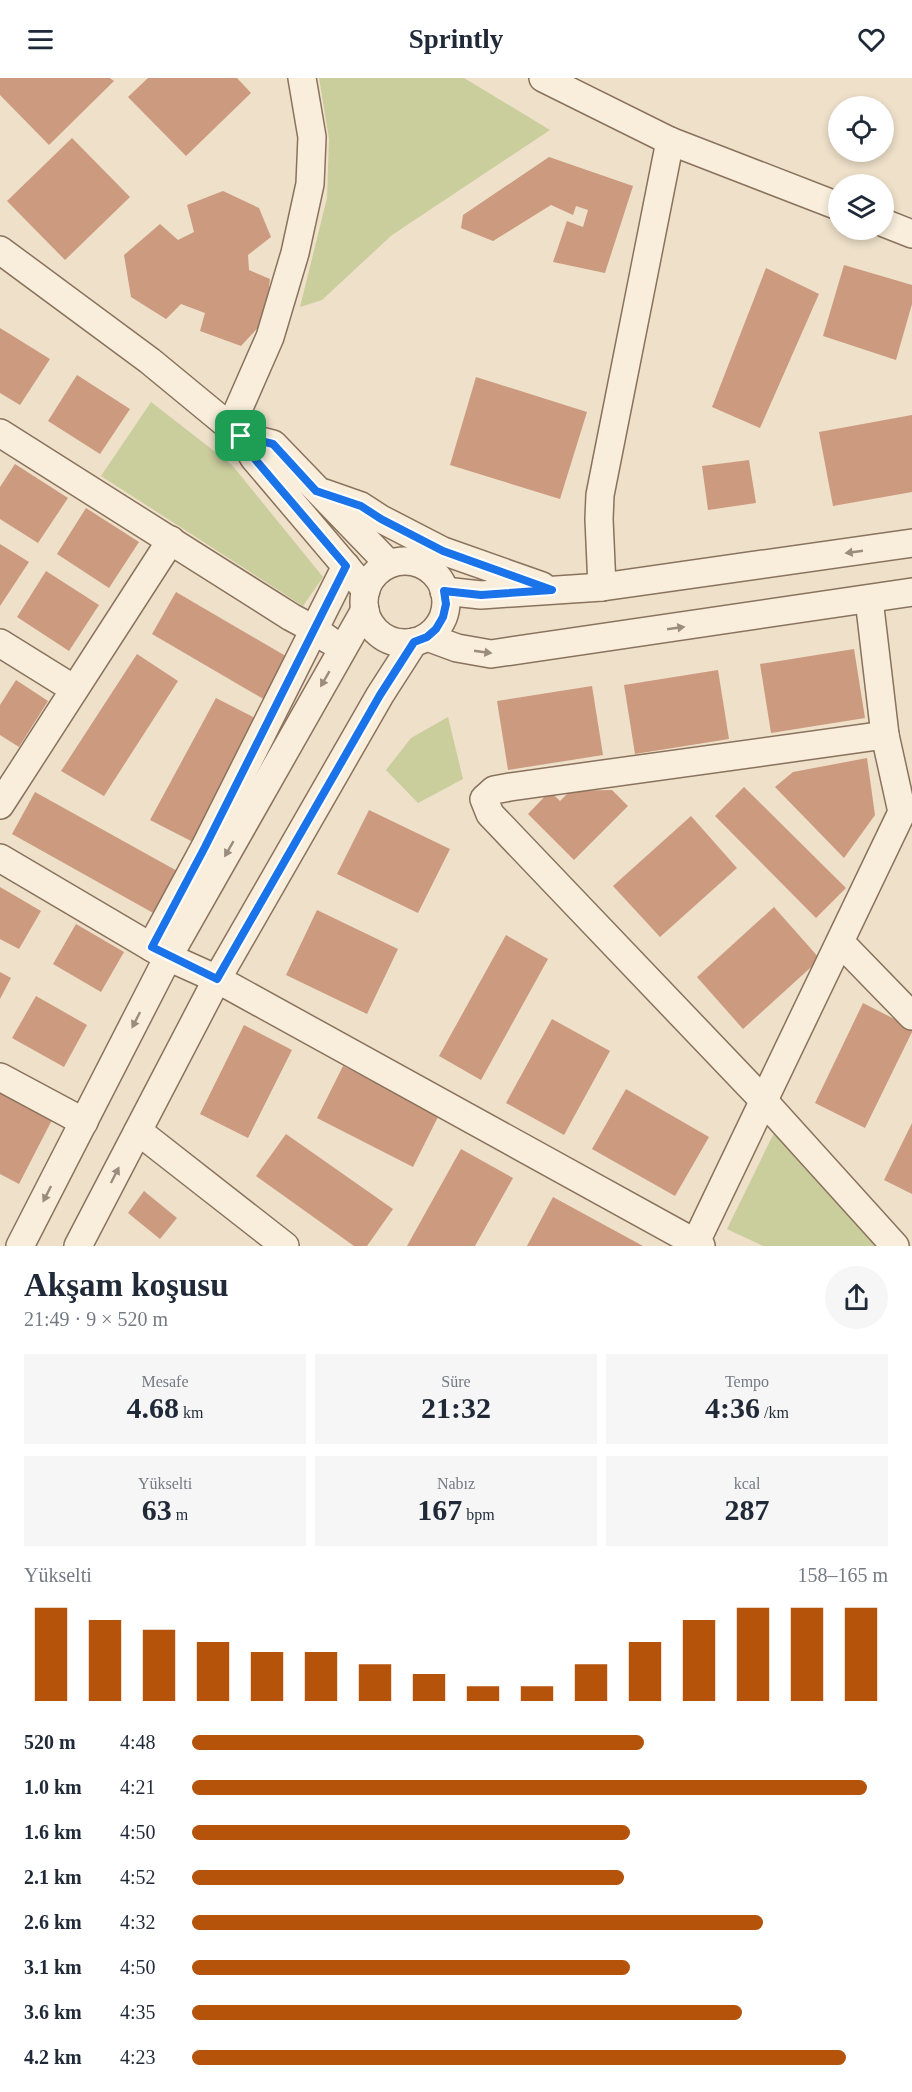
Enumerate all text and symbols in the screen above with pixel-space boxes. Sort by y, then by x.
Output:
icon: menu [24,23,57,56]
icon: heart [855,23,888,56]
text: Sprintly [409,24,503,54]
map controls [828,96,894,240]
button: locate [828,96,894,162]
button: layers [828,174,894,240]
pin [215,410,266,461]
icon: arrive [224,419,257,452]
one-way arrow [844,547,863,556]
one-way arrow [666,623,685,632]
one-way arrow [473,648,492,657]
one-way arrow [321,671,331,688]
one-way arrow [224,841,235,857]
one-way arrow [131,1012,141,1029]
one-way arrow [110,1167,120,1184]
one-way arrow [42,1185,52,1202]
button: share [825,1266,888,1329]
text: Akşam koşusu [24,1267,229,1303]
text: 21:49 · 9 × 520 m [24,1308,168,1330]
text: Mesafe [141,1373,189,1390]
text: Süre [441,1373,471,1390]
text: Tempo [725,1373,769,1390]
text: 4.68 [127,1391,179,1424]
text: 21:32 [421,1391,491,1424]
text: 4:36 [705,1391,760,1424]
text: km [179,1404,203,1421]
text: /km [760,1404,789,1421]
text: Yükselti [138,1475,192,1492]
text: Nabız [437,1475,475,1492]
text: kcal [734,1475,760,1492]
text: 63 [142,1493,172,1526]
text: 167 [417,1493,462,1526]
text: 287 [725,1493,770,1526]
text: m [172,1506,188,1523]
text: bpm [462,1506,495,1523]
text: Yükselti [24,1564,92,1586]
text: 158–165 m [797,1564,888,1586]
text: 520 m [24,1731,76,1753]
text: 4:48 [120,1731,156,1753]
text: 1.0 km [24,1776,82,1798]
text: 4:21 [120,1776,156,1798]
text: 1.6 km [24,1821,82,1843]
text: 4:50 [120,1821,156,1843]
text: 2.1 km [24,1866,82,1888]
text: 4:52 [120,1866,156,1888]
text: 2.6 km [24,1911,82,1933]
text: 4:32 [120,1911,156,1933]
text: 3.1 km [24,1956,82,1978]
text: 4:50 [120,1956,156,1978]
text: 3.6 km [24,2001,82,2023]
text: 4:35 [120,2001,156,2023]
text: 4.2 km [24,2046,82,2068]
text: 4:23 [120,2046,156,2068]

